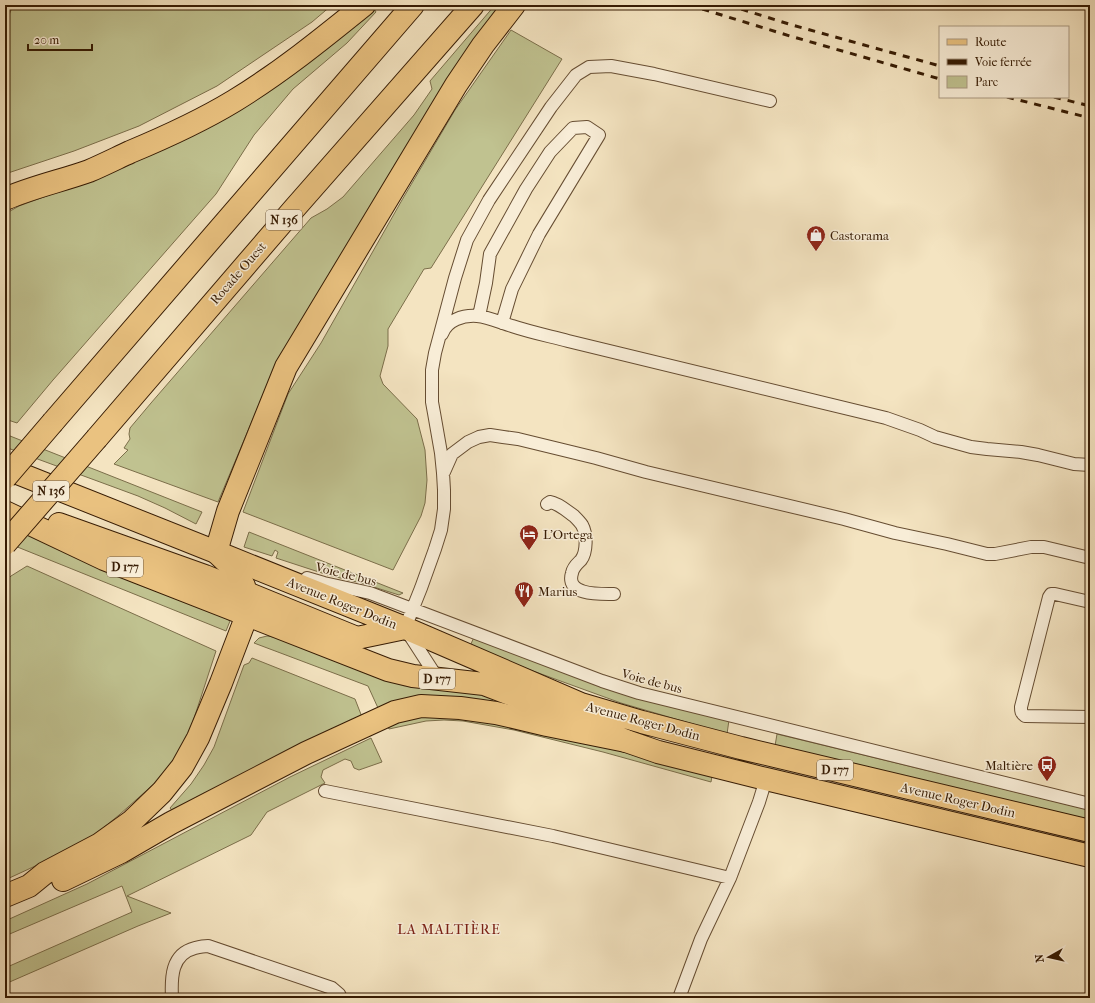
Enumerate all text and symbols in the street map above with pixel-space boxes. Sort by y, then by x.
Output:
scale bar [28,26,92,52]
legend [939,26,1069,98]
text: 20 m [34,33,59,47]
text: Route [975,35,1007,49]
text: Voie ferrée [974,55,1032,69]
text: Parc [975,75,998,89]
road number: N 136 [266,210,302,230]
shop icon: Castorama [805,224,827,252]
place label: Castorama [830,228,890,243]
street label: Rocade Ouest [207,239,269,307]
road number: N 136 [33,481,69,501]
hotel icon: L'Ortega [518,523,540,551]
place label: L'Ortega [543,527,594,542]
road number: D 177 [107,557,143,577]
street label: Voie de bus [313,559,378,589]
street label: Avenue Roger Dodin [284,574,400,632]
restaurant icon: Marius [513,580,535,608]
place label: Marius [538,584,578,599]
street label: Voie de bus [619,665,684,696]
road number: D 177 [419,669,455,689]
street label: Avenue Roger Dodin [583,698,702,744]
bus stop icon: Maltière [1036,754,1058,782]
place label: Maltière [985,758,1034,773]
road number: D 177 [817,760,853,780]
street label: Avenue Roger Dodin [898,779,1017,821]
district label: LA MALTIÈRE [397,920,501,938]
north arrow [1029,937,1069,977]
text: N [1032,953,1047,963]

